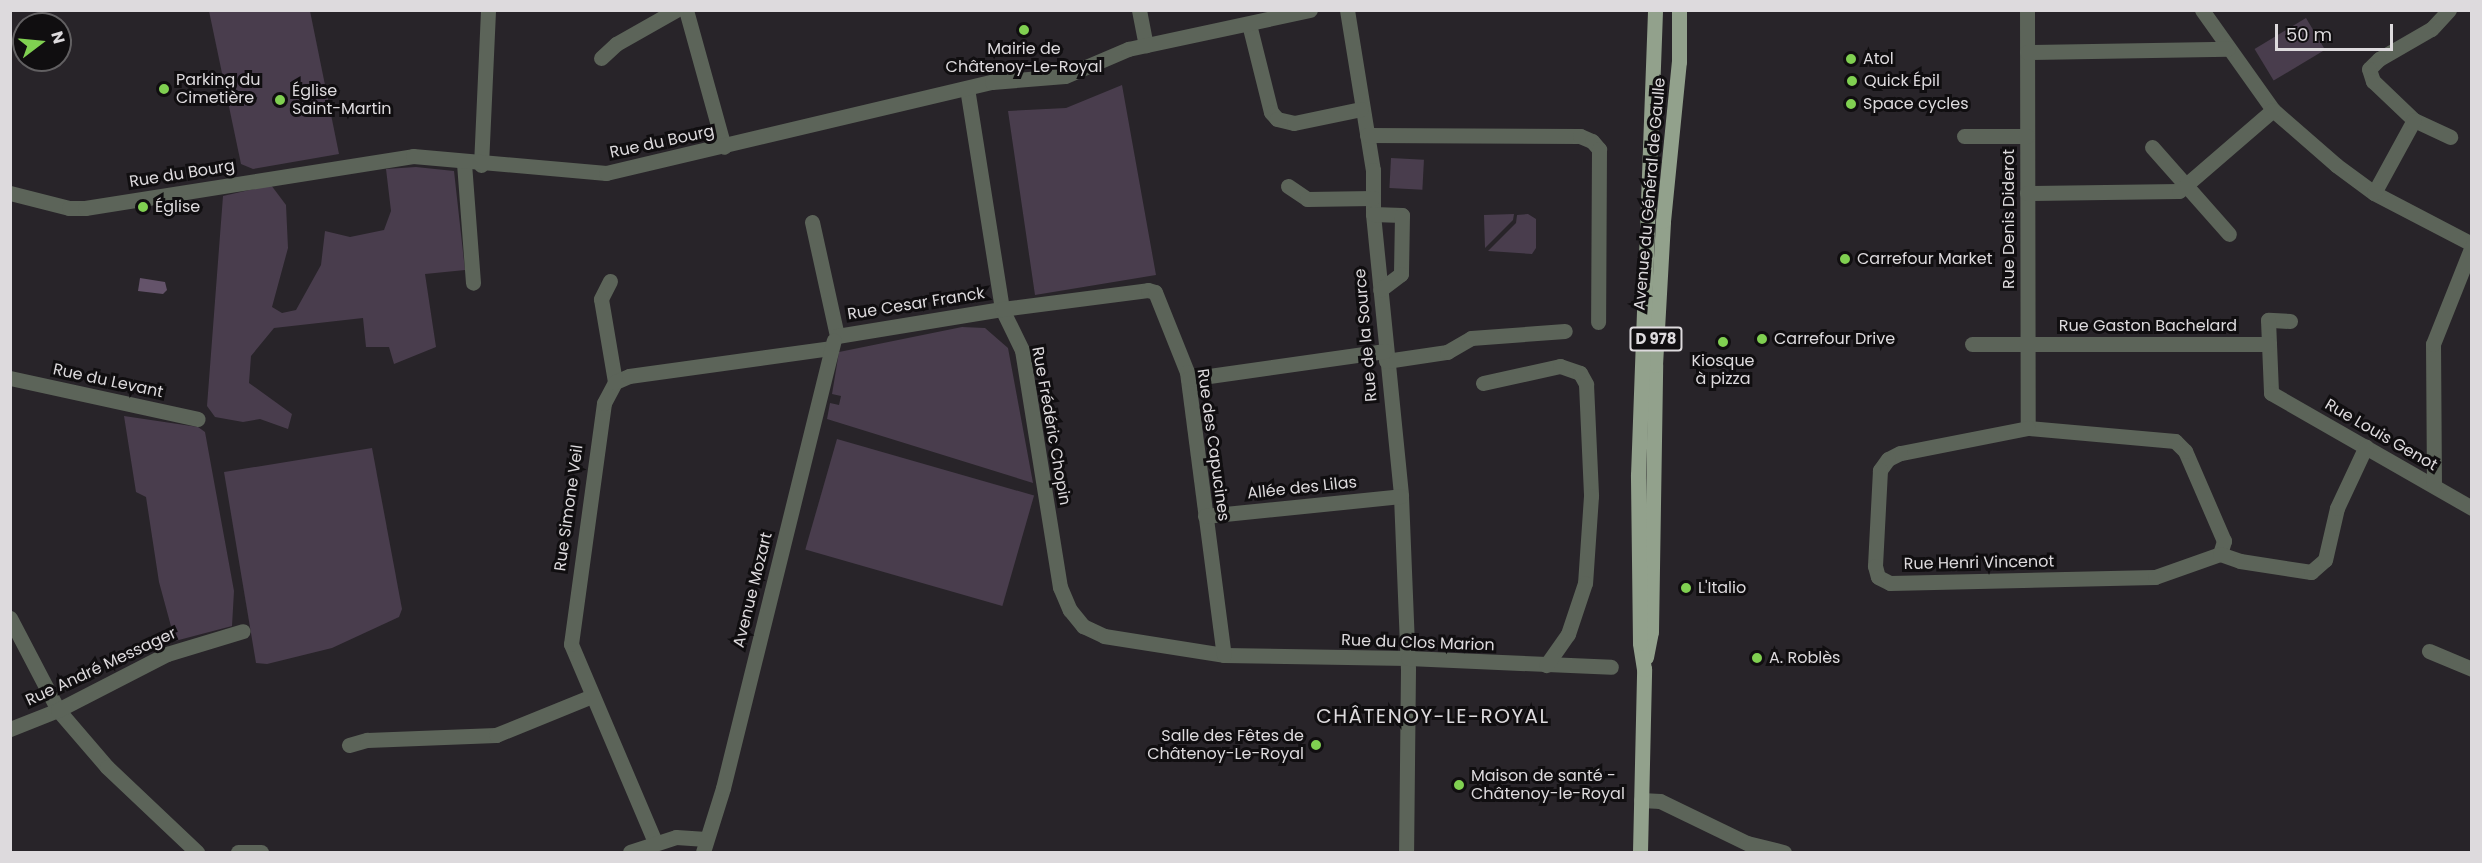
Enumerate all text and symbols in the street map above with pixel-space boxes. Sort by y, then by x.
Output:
north arrow [12,12,72,72]
scale bar [2278,12,2396,50]
text: 50 m [2286,22,2332,47]
marker: Mairie de Châtenoy-Le-Royal [1017,23,1031,37]
text: N [45,28,71,46]
place label: Mairie de Châtenoy-Le-Royal [946,39,1102,77]
place label: Atol [1863,49,1894,69]
marker: Atol [1844,52,1858,66]
place label: Parking du Cimetière [176,70,261,108]
place label: Quick Épil [1864,71,1940,91]
marker: Quick Épil [1845,74,1859,88]
street label: Avenue du Général de Gaulle [1630,77,1670,311]
place label: Église Saint-Martin [292,81,392,119]
marker: Parking du Cimetière [157,82,171,96]
marker: Église Saint-Martin [273,93,287,107]
place label: Space cycles [1863,94,1969,114]
marker: Space cycles [1844,97,1858,111]
street label: Rue du Bourg [608,122,716,162]
street label: Rue Denis Diderot [1999,149,2019,289]
street label: Rue du Bourg [128,156,236,192]
place label: Église [155,197,200,217]
marker: Église [136,200,150,214]
place label: Carrefour Market [1857,249,1993,269]
marker: Carrefour Market [1838,252,1852,266]
street label: Rue de la Source [1351,268,1381,402]
street label: Rue Cesar Franck [846,284,986,324]
street label: Rue Gaston Bachelard [2059,316,2237,336]
road number: D 978 [1629,327,1683,351]
place label: Carrefour Drive [1774,329,1895,349]
marker: Carrefour Drive [1755,332,1769,346]
marker: Kiosque à pizza [1716,335,1730,349]
street label: Rue Frédéric Chopin [1028,345,1074,507]
place label: Kiosque à pizza [1691,351,1755,389]
street label: Rue du Levant [51,360,165,402]
street label: Rue des Capucines [1193,367,1233,523]
street label: Rue Louis Genot [2321,395,2441,475]
street label: Rue Simone Veil [551,444,587,572]
street label: Allée des Lilas [1246,473,1358,503]
street label: Avenue Mozart [729,530,777,650]
street label: Rue Henri Vincenot [1904,552,2054,574]
place label: L'Italio [1698,578,1746,598]
marker: L'Italio [1679,581,1693,595]
street label: Rue André Messager [23,624,179,710]
street label: Rue du Clos Marion [1341,631,1495,655]
place label: A. Roblès [1769,648,1840,668]
marker: A. Roblès [1750,651,1764,665]
district label: CHÂTENOY-LE-ROYAL [1316,704,1550,728]
place label: Salle des Fêtes de Châtenoy-Le-Royal [1147,726,1304,764]
marker: Salle des Fêtes de Châtenoy-Le-Royal [1309,738,1323,752]
place label: Maison de santé - Châtenoy-le-Royal [1471,766,1625,804]
marker: Maison de santé - Châtenoy-le-Royal [1452,778,1466,792]

